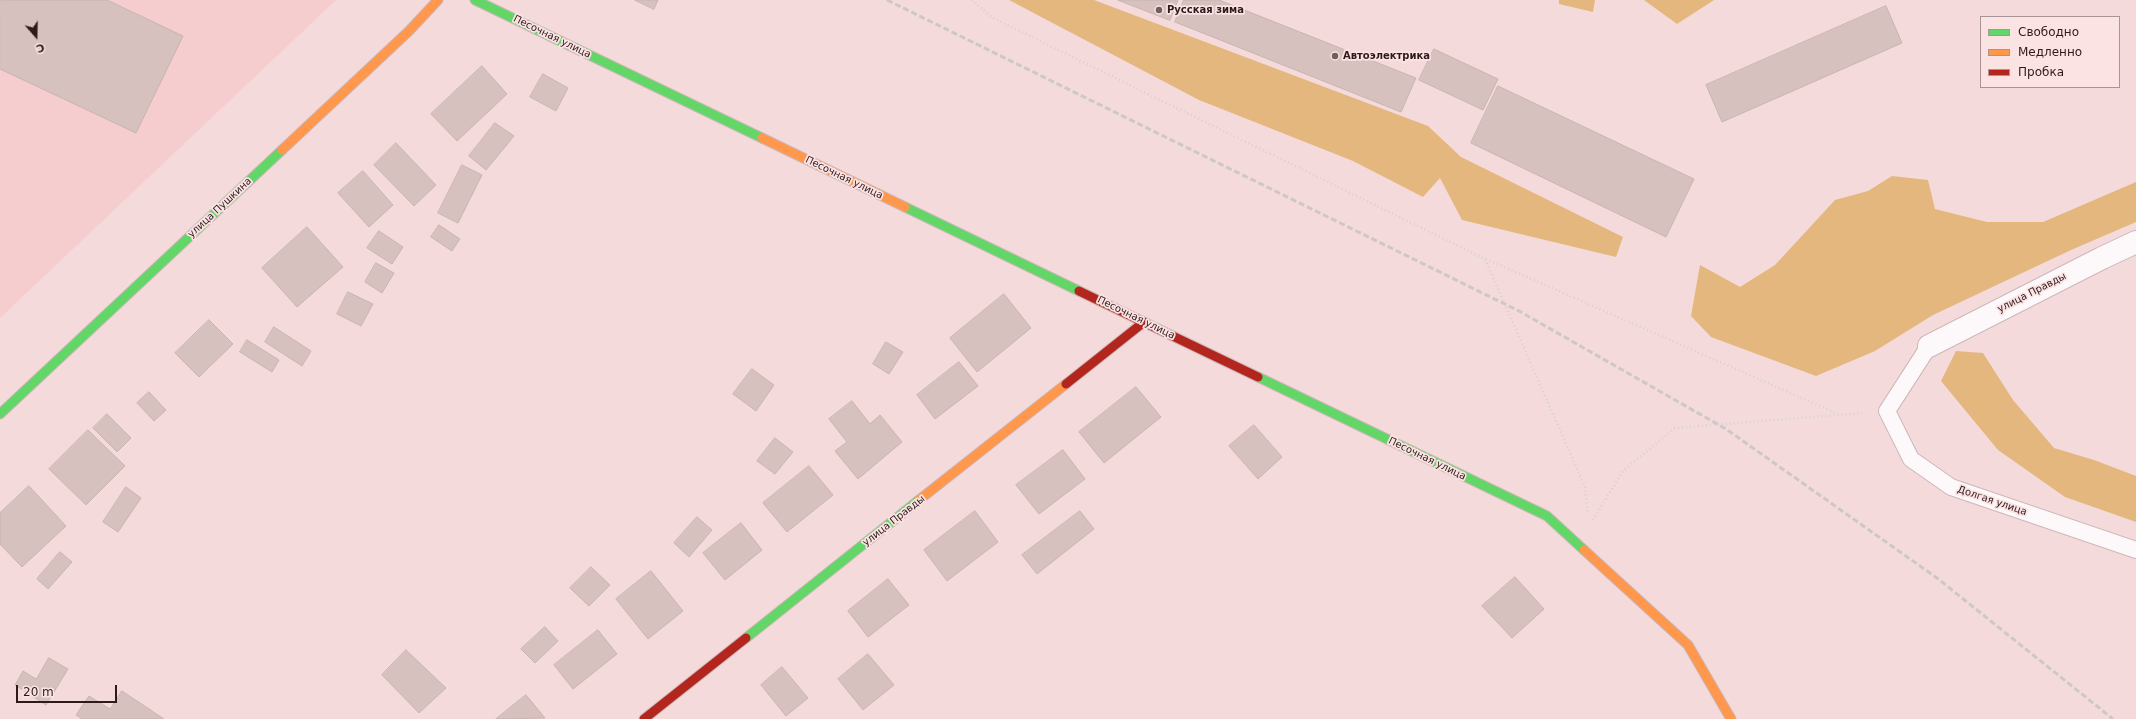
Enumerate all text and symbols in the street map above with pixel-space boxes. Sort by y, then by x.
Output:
place label: Русская зима [1167,4,1244,16]
marker: Русская зима [1154,5,1164,15]
street label: Песочная улица [511,13,593,61]
north arrow [16,16,56,56]
legend [1980,16,2120,88]
text: Свободно [2018,25,2079,39]
text: С [34,40,46,55]
text: Медленно [2018,45,2082,59]
place label: Автоэлектрика [1343,50,1430,62]
marker: Автоэлектрика [1330,51,1340,61]
text: Пробка [2018,65,2064,79]
street label: Песочная улица [803,154,885,202]
street label: улица Пушкина [186,175,254,241]
street label: улица Правды [1996,270,2068,316]
street label: Песочная улица [1095,294,1177,342]
street label: Песочная улица [1386,435,1468,483]
street label: Долгая улица [1956,484,2028,518]
street label: улица Правды [861,493,927,549]
scale bar [18,677,119,703]
text: 20 m [23,685,54,699]

